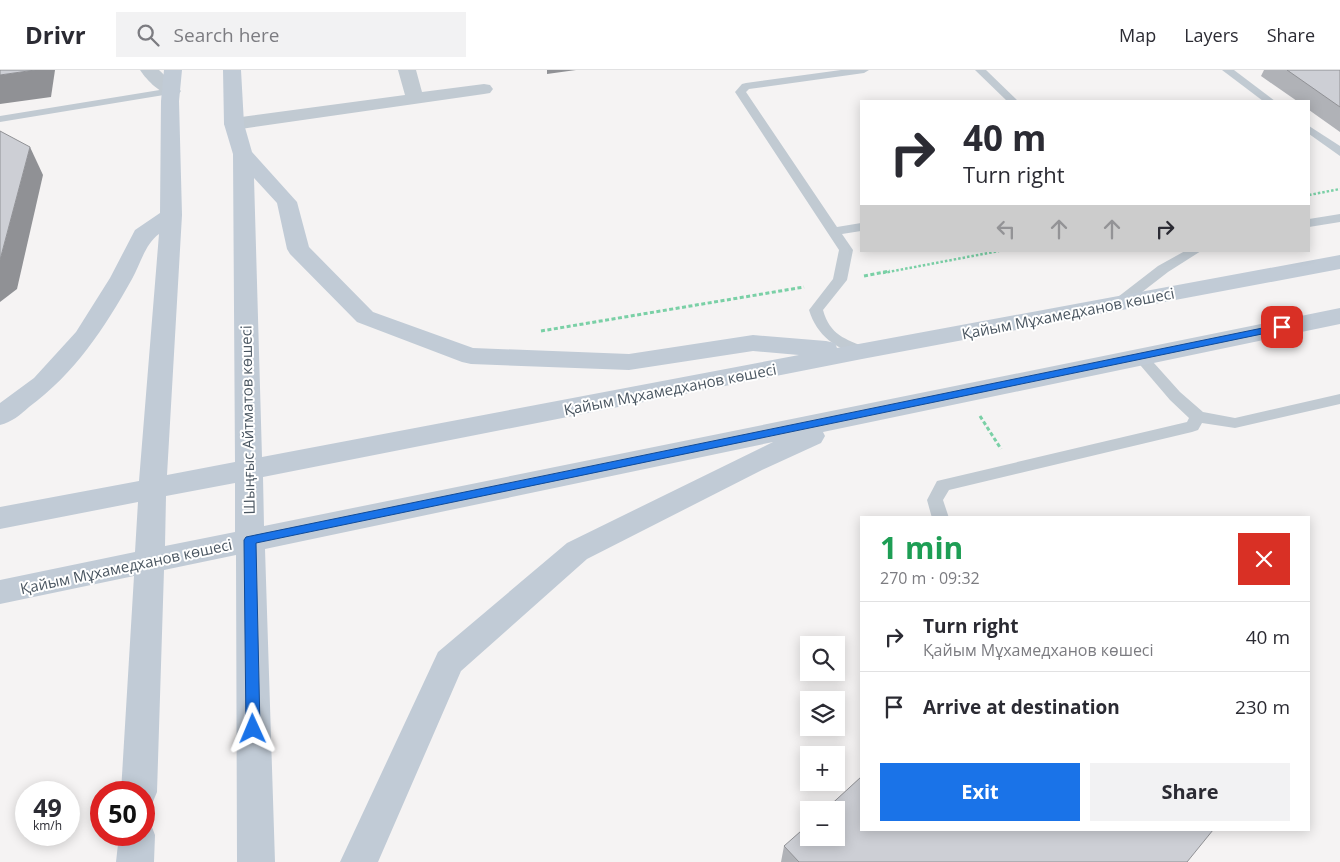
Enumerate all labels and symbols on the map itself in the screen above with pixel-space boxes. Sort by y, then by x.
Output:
street label: Қайым Мұхамедханов көшесі [960,283,1176,343]
pin [1261,306,1303,348]
street label: Шыңғыс Айтматов көшесі [235,325,259,515]
street label: Қайым Мұхамедханов көшесі [562,359,778,419]
street label: Қайым Мұхамедханов көшесі [18,534,234,598]
position arrow [226,702,278,754]
speed limit sign: 50 [90,781,155,846]

